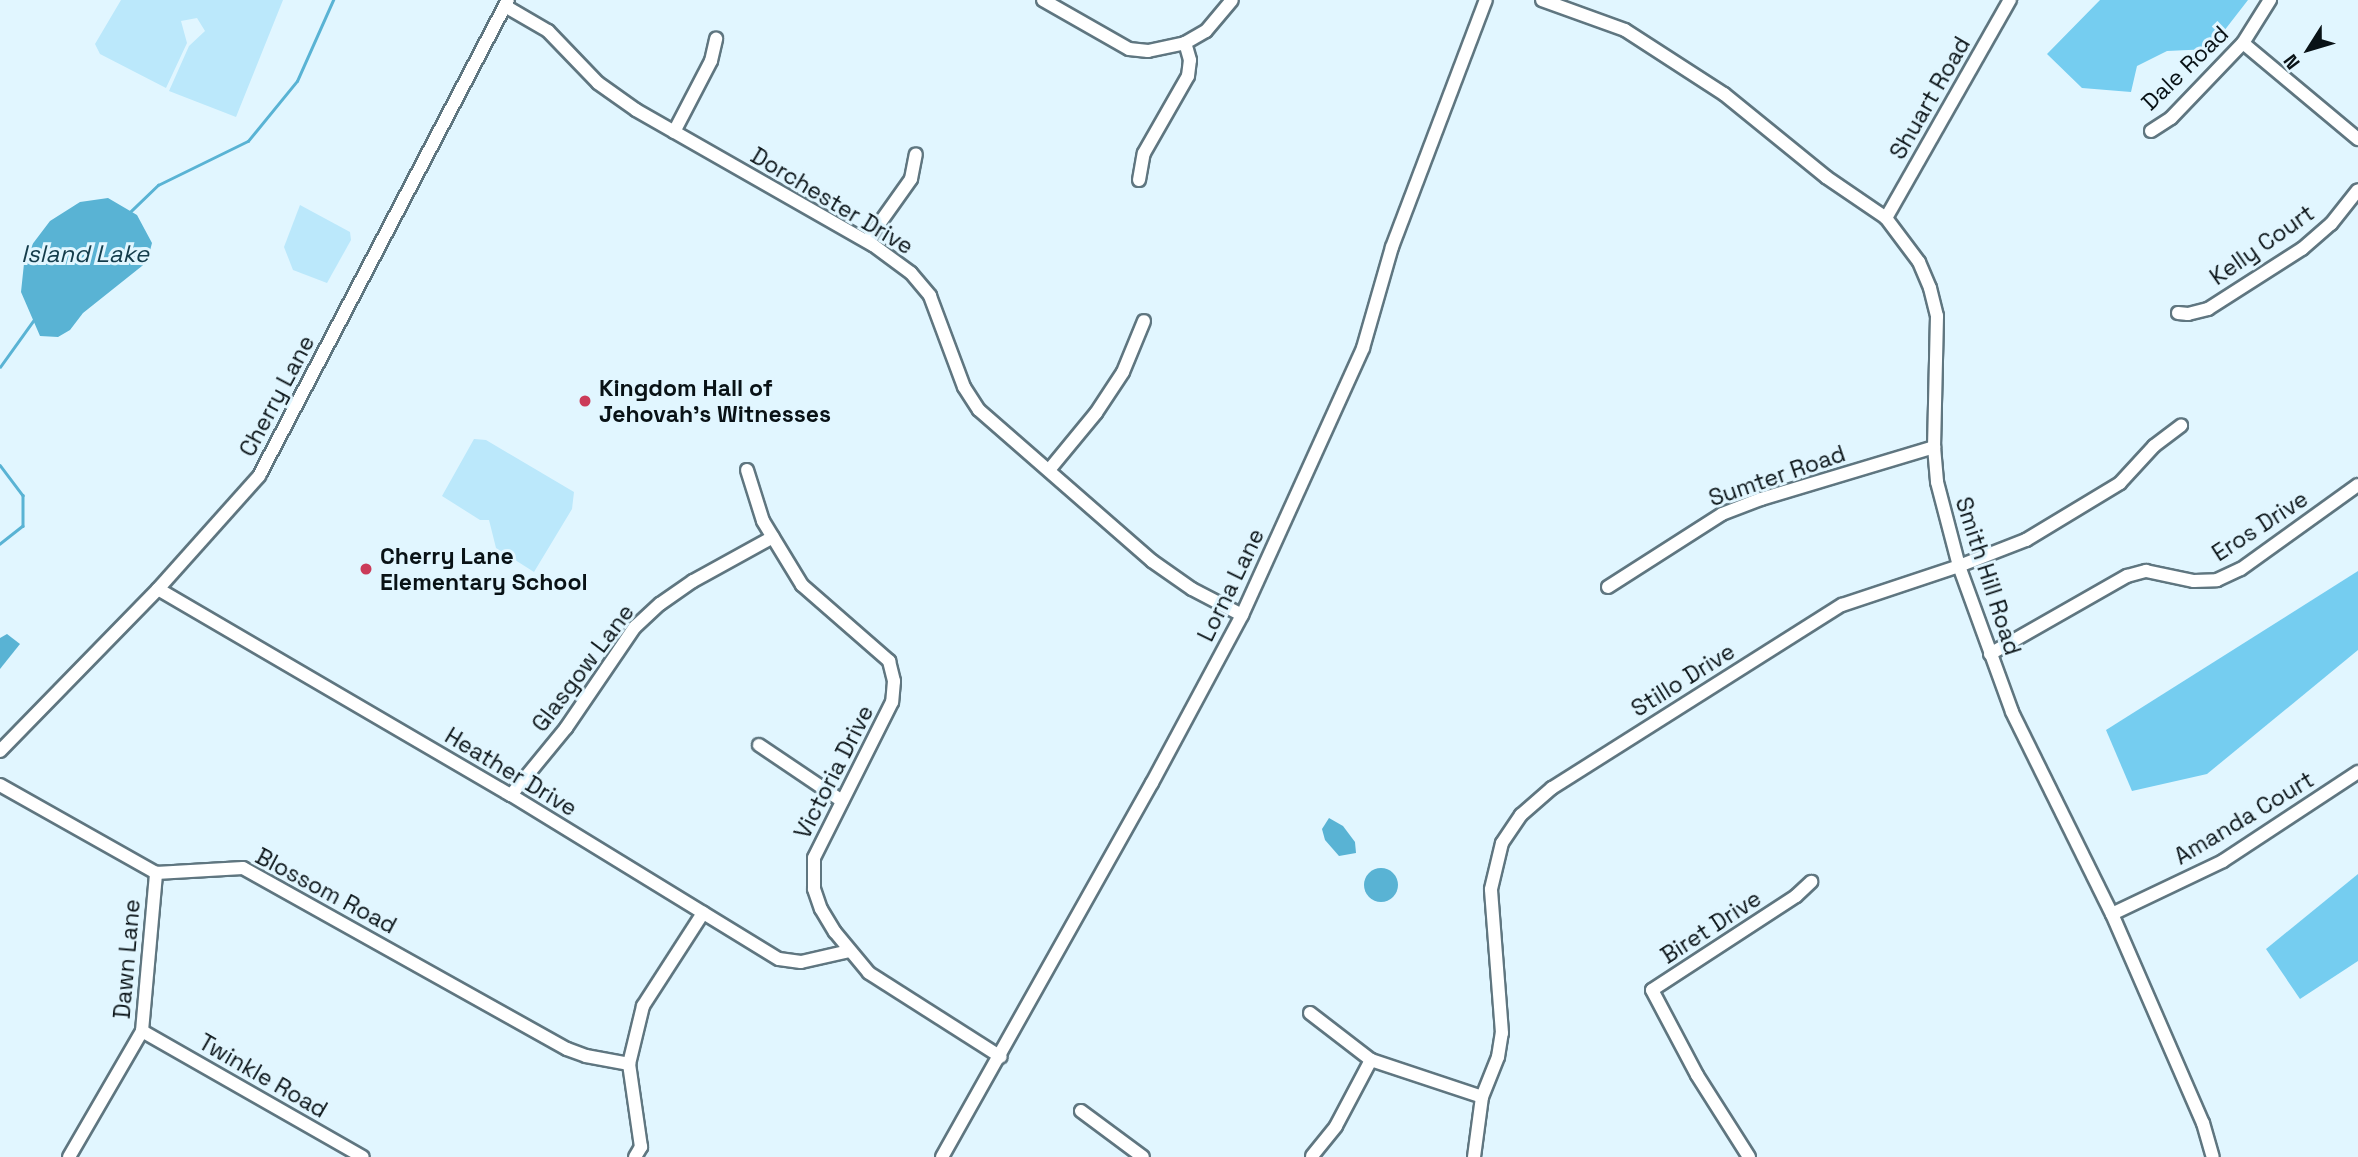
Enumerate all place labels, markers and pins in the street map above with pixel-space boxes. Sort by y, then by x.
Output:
place label: Kingdom Hall of Jehovah’s Witnesses [599,374,831,428]
marker: Kingdom Hall of Jehovah’s Witnesses [577,393,593,409]
place label: Cherry Lane Elementary School [380,542,588,596]
marker: Cherry Lane Elementary School [358,561,374,577]

